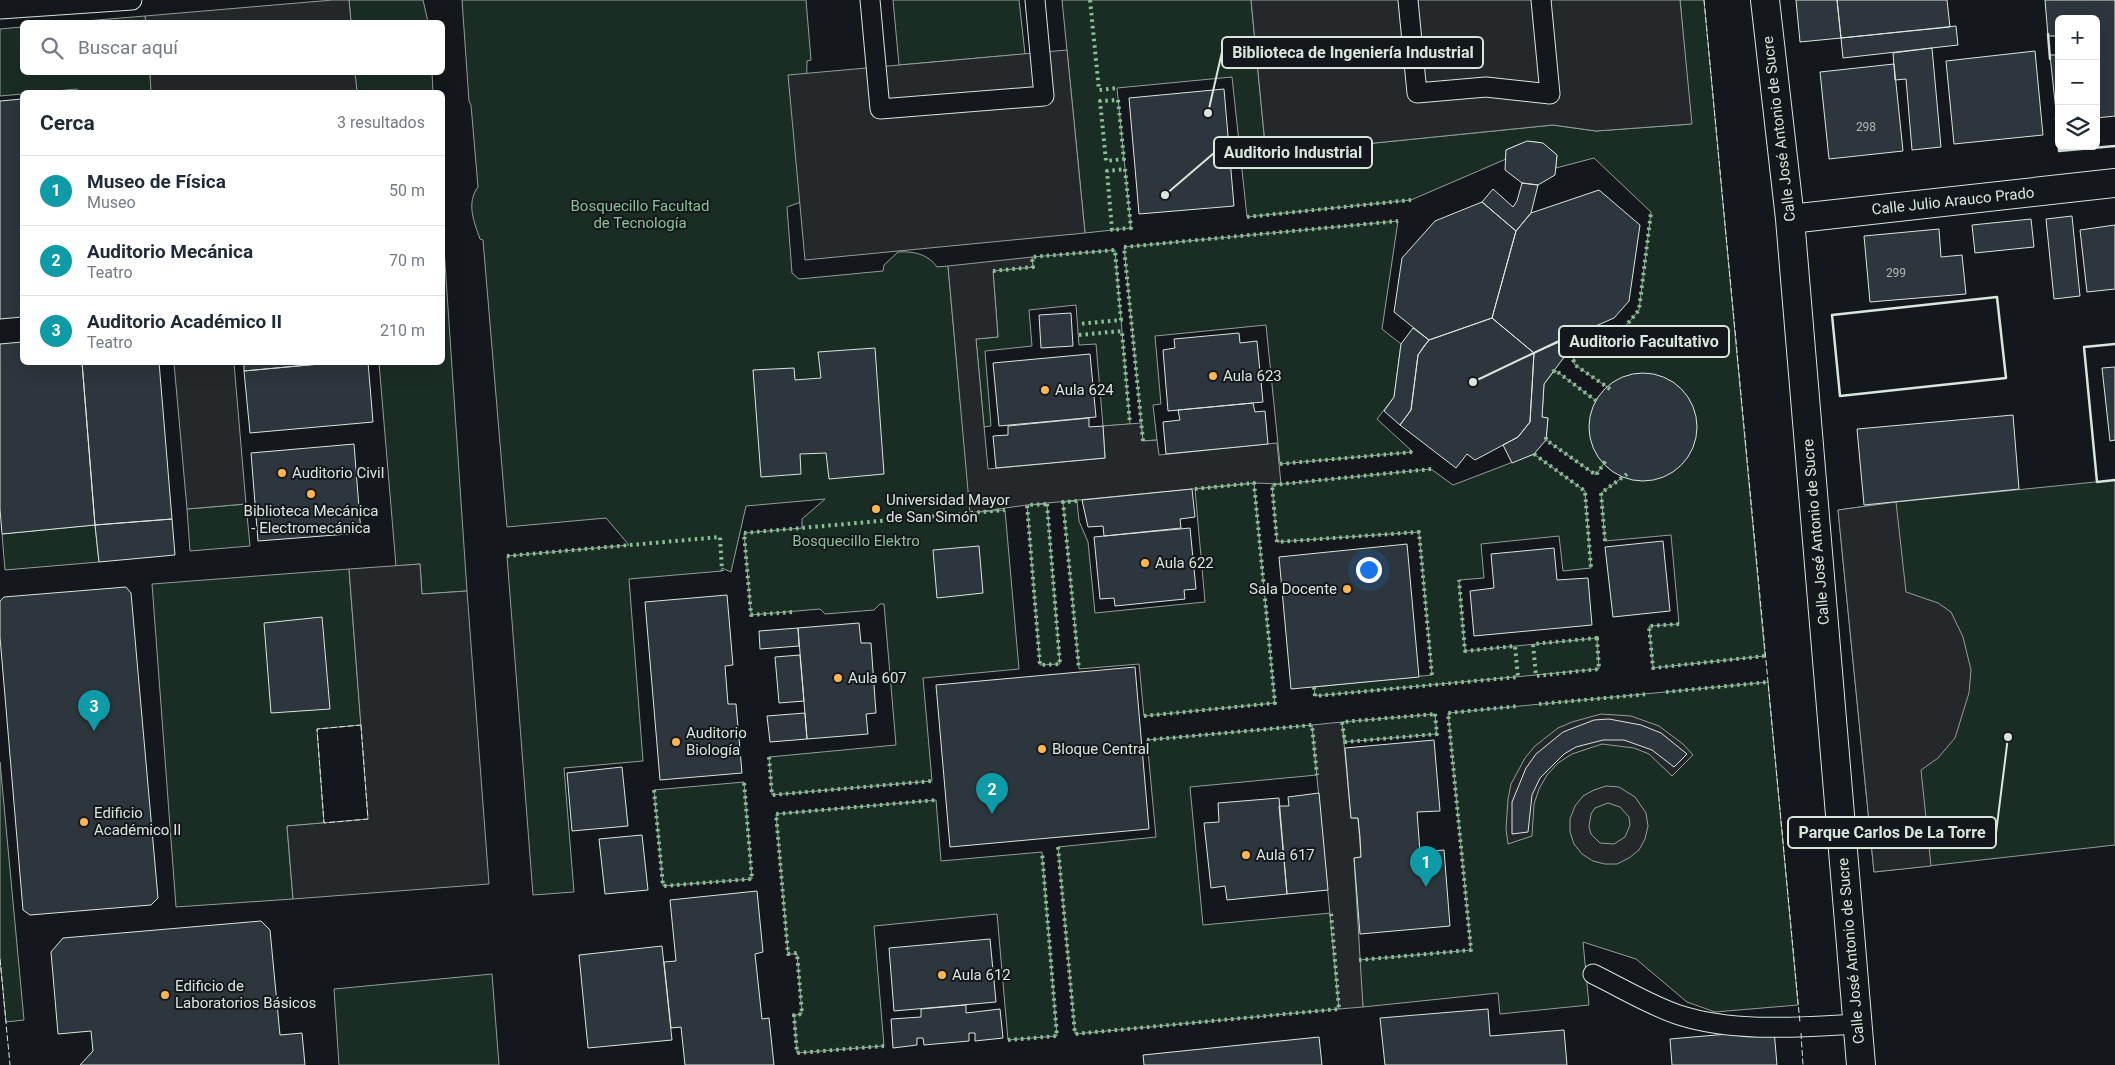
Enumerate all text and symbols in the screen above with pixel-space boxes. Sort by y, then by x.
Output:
map controls [2055,15,2100,150]
button: + [2055,15,2100,60]
search box [20,20,445,75]
icon: search [38,34,66,62]
street label: Calle José Antonio de Sucre [1759,35,1799,223]
text: Buscar aquí [78,36,178,59]
callout: Biblioteca de Ingeniería Industrial [1222,37,1483,68]
text: Biblioteca de Ingeniería Industrial [1232,43,1474,62]
button: − [2055,60,2100,105]
button: layers [2055,105,2100,150]
text: Cerca [40,111,95,135]
text: 3 resultados [337,113,425,132]
house number: 298 [1856,120,1876,134]
callout: Auditorio Industrial [1214,137,1372,168]
text: Auditorio Industrial [1224,143,1362,162]
text: Museo de Física [87,170,226,193]
text: 1 [51,181,61,200]
text: 50 m [389,181,425,200]
street label: Calle Julio Arauco Prado [1871,184,2035,218]
text: Museo [87,193,136,212]
park label: Bosquecillo Facultad de Tecnología [571,197,709,232]
text: Auditorio Mecánica [87,240,253,263]
text: 2 [51,251,61,270]
text: 70 m [389,251,425,270]
text: Teatro [87,263,133,282]
house number: 299 [1886,266,1906,280]
text: Auditorio Académico II [87,310,282,333]
text: 3 [51,321,61,340]
text: 210 m [380,321,425,340]
callout: Auditorio Facultativo [1559,326,1729,357]
text: Auditorio Facultativo [1569,332,1719,351]
text: Teatro [87,333,133,352]
place label: Aula 623 [1223,367,1282,385]
marker: Aula 623 [1207,370,1219,382]
place label: Aula 624 [1055,381,1114,399]
marker: Aula 624 [1039,384,1051,396]
street label: Calle José Antonio de Sucre [1799,438,1833,626]
place label: Auditorio Civil [292,464,384,482]
marker: Auditorio Civil [276,467,288,479]
marker: Biblioteca Mecánica - Electromecánica [305,488,317,500]
place label: Universidad Mayor de San Simón [886,491,1010,526]
place label: Biblioteca Mecánica - Electromecánica [244,502,378,537]
marker: Universidad Mayor de San Simón [870,503,882,515]
park label: Bosquecillo Elektro [792,532,920,550]
place label: Aula 622 [1155,554,1214,572]
marker: Aula 622 [1139,557,1151,569]
your location [1356,557,1382,583]
place label: Sala Docente [1249,580,1337,598]
marker: Sala Docente [1341,583,1353,595]
place label: Aula 607 [848,669,907,687]
marker: Aula 607 [832,672,844,684]
pin: 3 [78,690,110,731]
place label: Auditorio Biología [686,724,747,759]
marker: Auditorio Biología [670,736,682,748]
place label: Bloque Central [1052,740,1150,758]
marker: Bloque Central [1036,743,1048,755]
pin: 2 [976,773,1008,814]
place label: Edificio Académico II [94,804,181,839]
marker: Edificio Académico II [78,816,90,828]
callout: Parque Carlos De La Torre [1788,817,1996,848]
text: Parque Carlos De La Torre [1798,823,1986,842]
place label: Aula 617 [1256,846,1315,864]
pin: 1 [1410,846,1442,887]
marker: Aula 617 [1240,849,1252,861]
street label: Calle José Antonio de Sucre [1834,857,1868,1045]
place label: Aula 612 [952,966,1011,984]
marker: Aula 612 [936,969,948,981]
place label: Edificio de Laboratorios Básicos [175,977,316,1012]
marker: Edificio de Laboratorios Básicos [159,989,171,1001]

